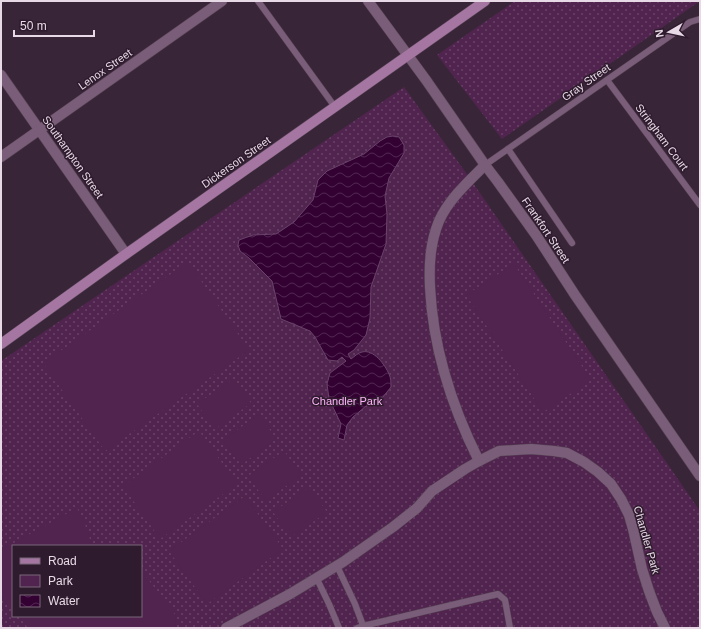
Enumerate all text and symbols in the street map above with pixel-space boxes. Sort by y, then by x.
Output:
scale bar [14,12,94,38]
north arrow [649,12,689,52]
text: 50 m [20,19,47,33]
text: N [653,29,666,38]
street label: Lenox Street [76,46,134,92]
street label: Gray Street [560,61,612,103]
street label: Stringham Court [633,101,691,173]
street label: Southampton Street [40,113,106,201]
street label: Dickerson Street [199,134,273,190]
street label: Frankfort Street [520,195,572,265]
park label: Chandler Park [312,395,383,407]
street label: Chandler Park [632,505,663,576]
legend [12,545,142,617]
text: Road [48,554,77,568]
text: Park [48,574,74,588]
text: Water [48,594,80,608]

